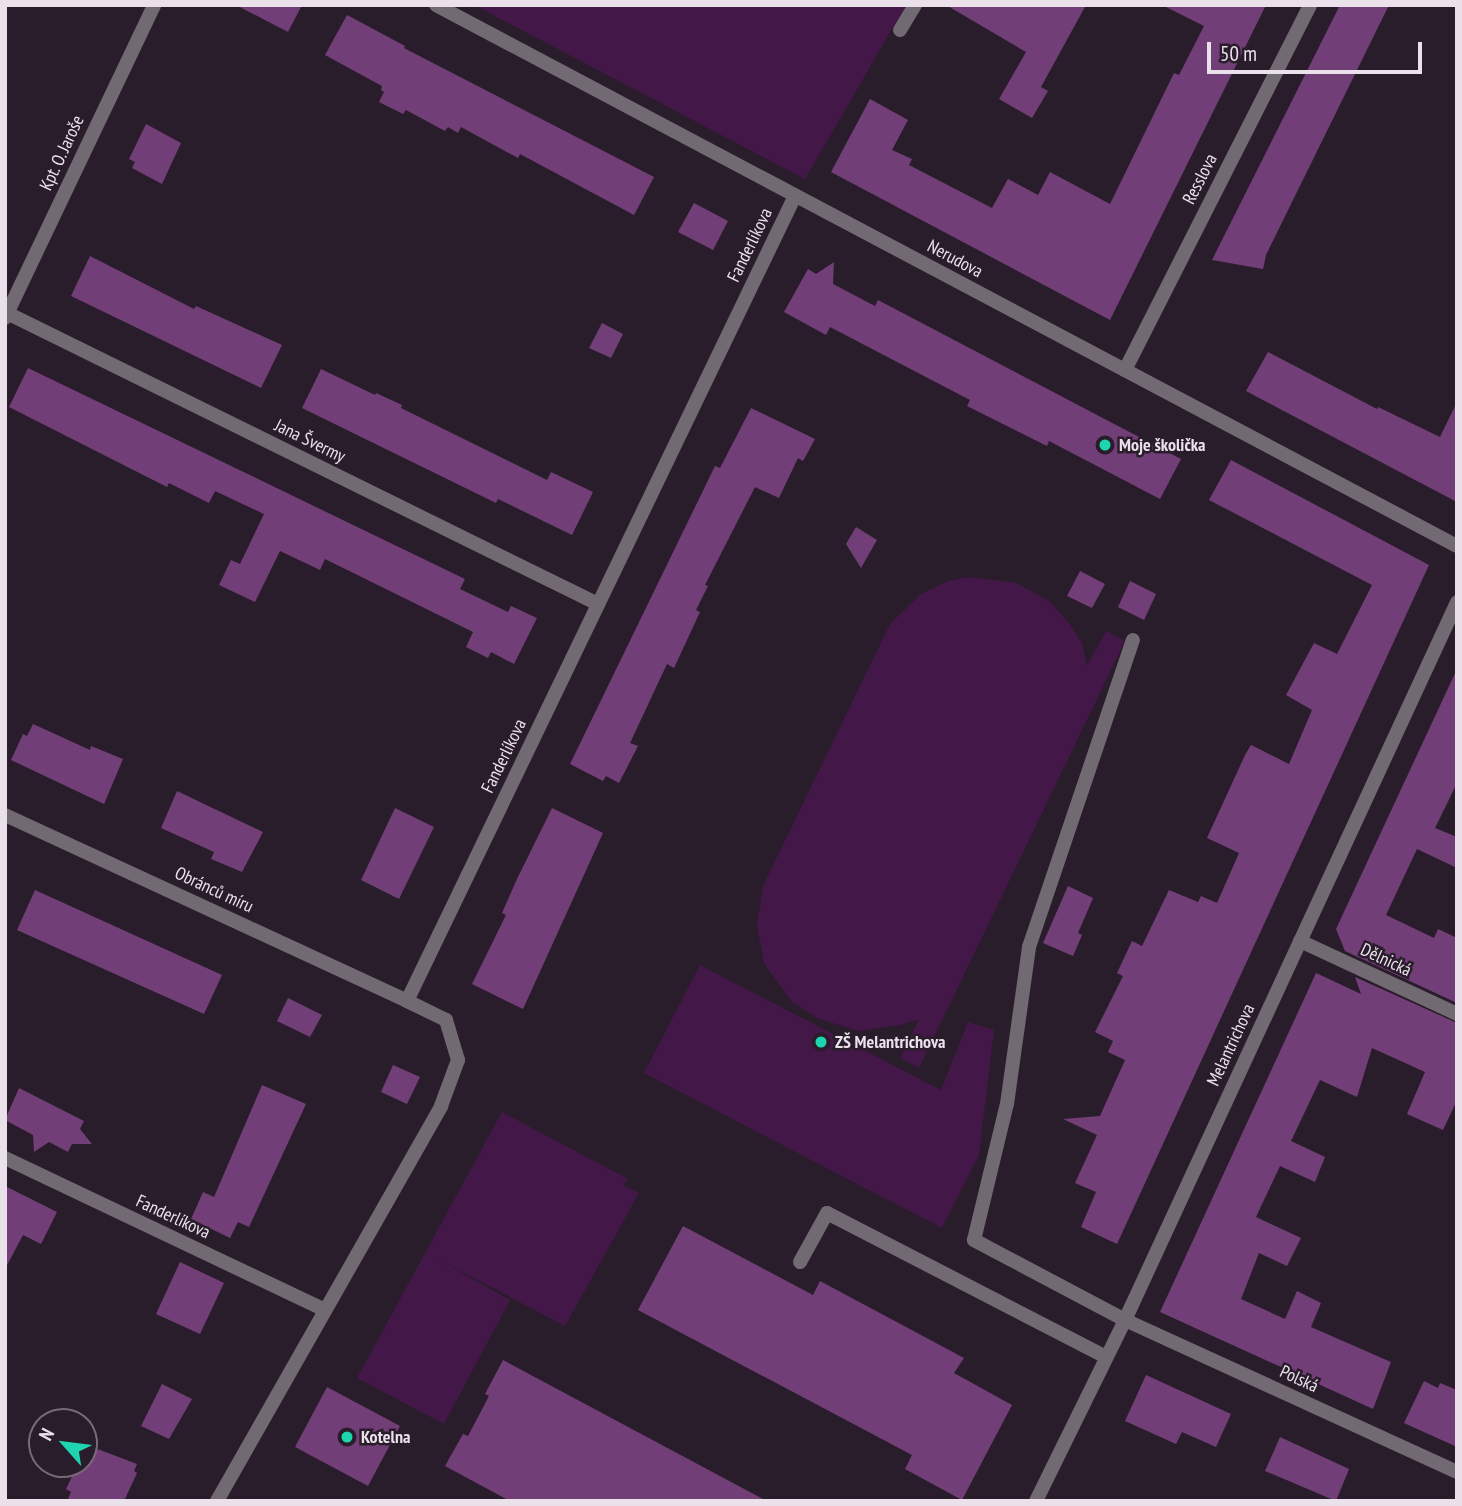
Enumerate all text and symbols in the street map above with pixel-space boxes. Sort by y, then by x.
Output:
scale bar [1210,28,1425,72]
text: 50 m [1220,40,1257,67]
street label: Kpt. O. Jaroše [35,111,89,195]
street label: Resslova [1178,150,1222,208]
street label: Fanderlíkova [723,205,777,285]
street label: Nerudova [924,236,986,282]
street label: Jana Švermy [271,415,349,467]
place label: Moje školička [1119,434,1206,456]
marker: Moje školička [1097,437,1113,453]
street label: Fanderlíkova [477,716,531,796]
street label: Obránců míru [171,862,257,918]
street label: Dělnická [1357,939,1415,981]
street label: Melantrichova [1203,1001,1259,1089]
place label: ZŠ Melantrichova [835,1031,946,1053]
marker: ZŠ Melantrichova [813,1034,829,1050]
street label: Fanderlíkova [132,1190,214,1244]
street label: Polská [1276,1361,1322,1397]
north arrow [28,1408,98,1478]
text: N [33,1424,59,1444]
place label: Kotelna [361,1426,410,1448]
marker: Kotelna [339,1429,355,1445]

